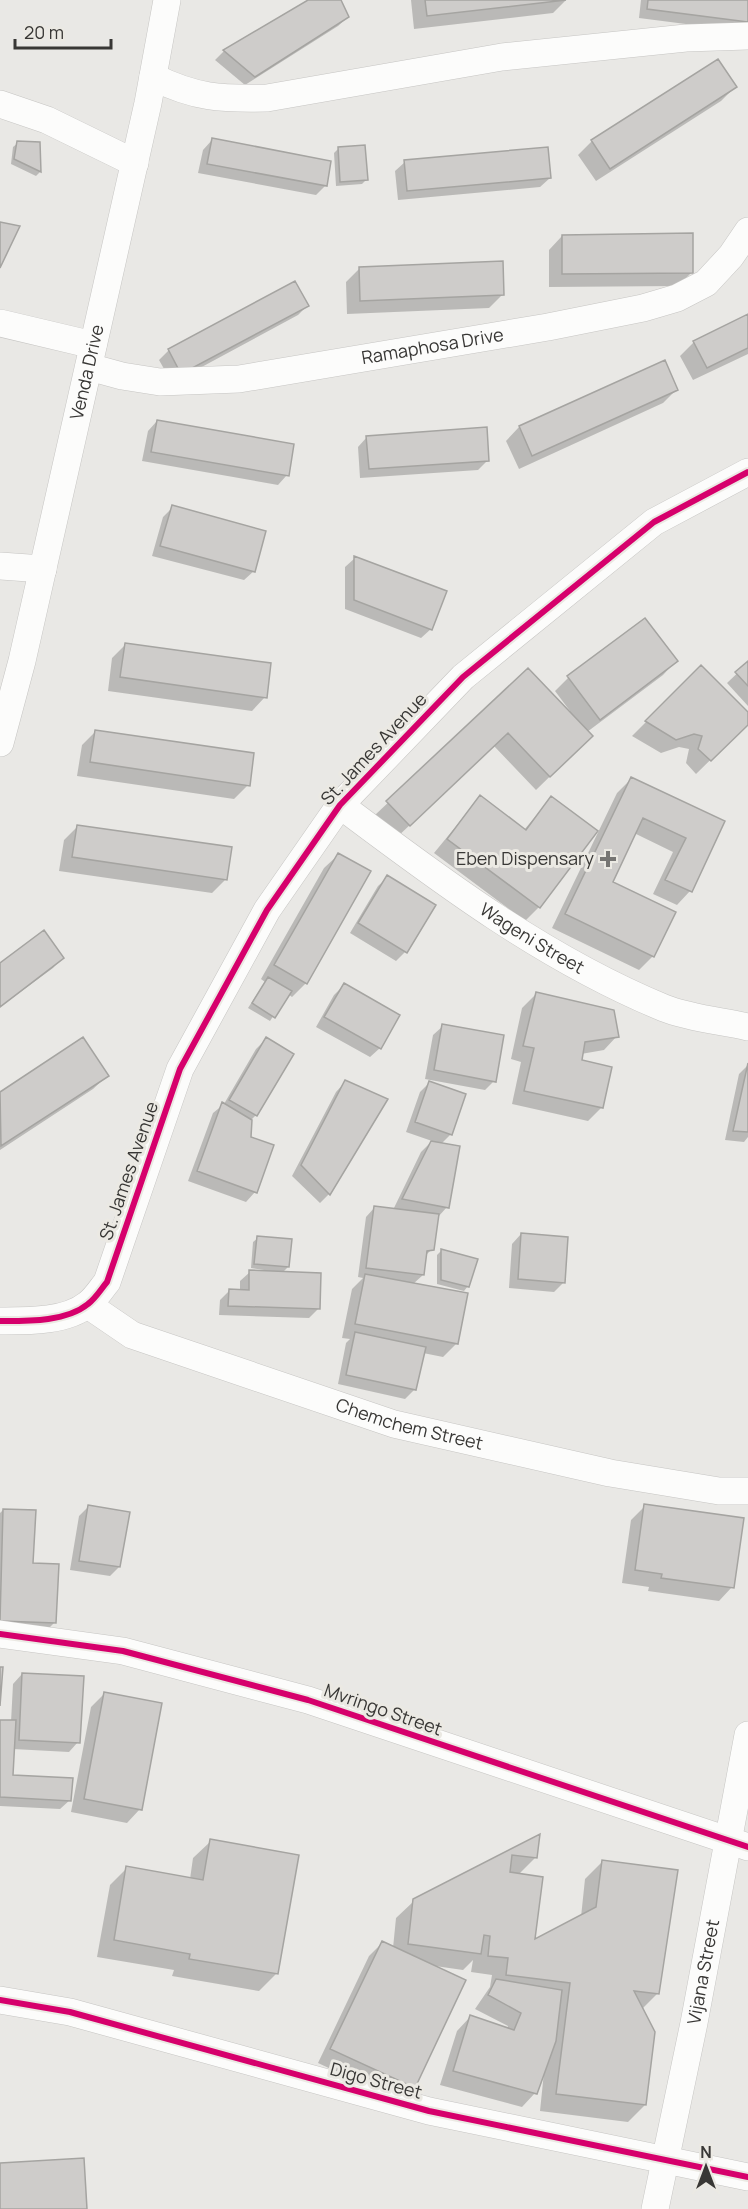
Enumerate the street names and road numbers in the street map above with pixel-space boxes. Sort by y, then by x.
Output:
street label: Venda Drive [64,322,109,422]
street label: Ramaphosa Drive [360,322,505,369]
street label: St. James Avenue [315,687,432,810]
street label: Wageni Street [475,897,589,979]
street label: St. James Avenue [93,1098,163,1243]
street label: Chemchem Street [333,1392,486,1455]
street label: Mvringo Street [321,1678,446,1740]
street label: Vijana Street [681,1917,724,2026]
street label: Digo Street [328,2056,425,2104]

